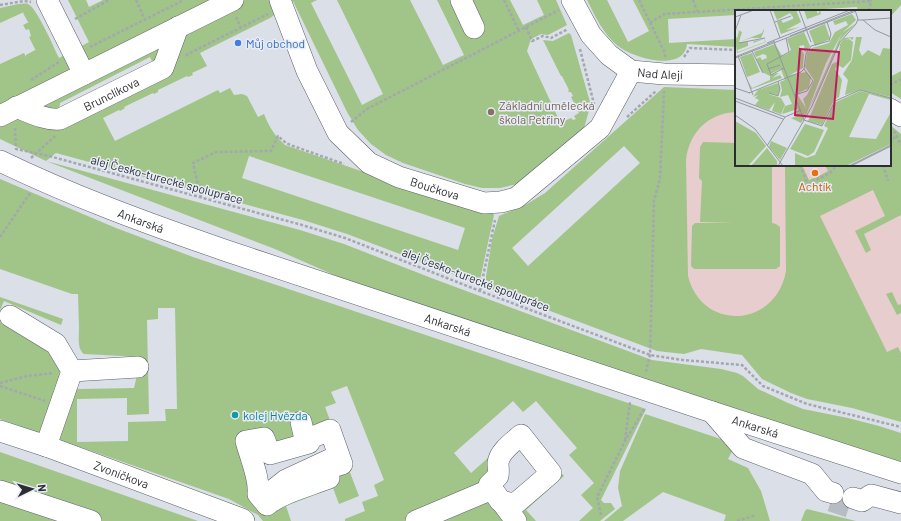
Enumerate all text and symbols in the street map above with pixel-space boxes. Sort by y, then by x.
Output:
inset map [735,10,891,166]
place label: Můj obchod [246,36,305,50]
marker: Můj obchod [233,38,243,48]
street label: Nad Alejí [637,65,683,81]
street label: Brunclíkova [81,74,141,113]
place label: Základní umělecká škola Petřiny [499,98,595,126]
marker: Základní umělecká škola Petřiny [486,107,496,117]
street label: alej Česko-turecké spolupráce [89,152,245,206]
marker: Achtík [810,168,820,178]
street label: Boučkova [409,174,461,202]
place label: Achtík [799,179,831,193]
street label: Ankarská [116,205,166,235]
street label: alej Česko-turecké spolupráce [400,244,552,314]
street label: Ankarská [423,310,473,339]
place label: kolej Hvězda [243,408,308,422]
marker: kolej Hvězda [230,410,240,420]
street label: Ankarská [730,412,780,440]
street label: Zvoníčkova [92,458,151,491]
north arrow [12,469,52,509]
text: N [36,484,49,492]

